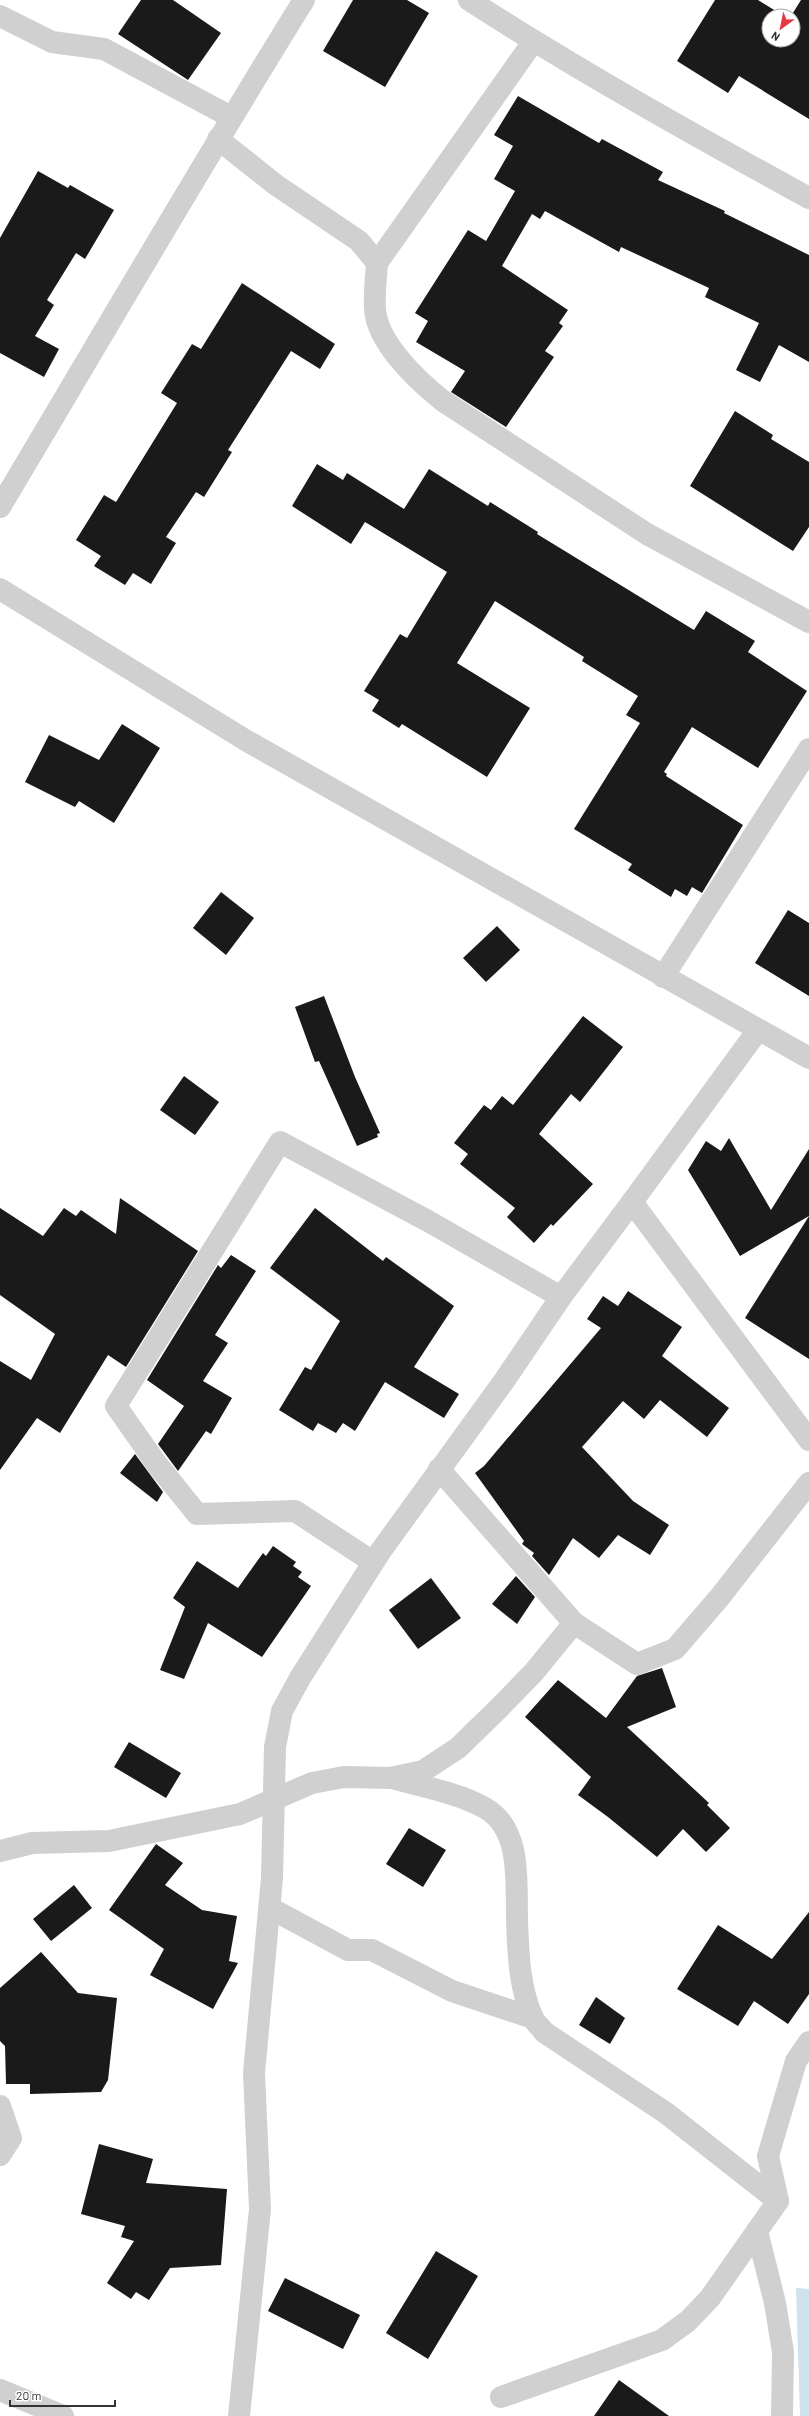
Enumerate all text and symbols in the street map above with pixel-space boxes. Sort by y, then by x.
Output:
north arrow [761,8,801,48]
text: N [769,29,782,44]
scale bar [10,2382,115,2408]
text: 20 m [16,2388,42,2402]

